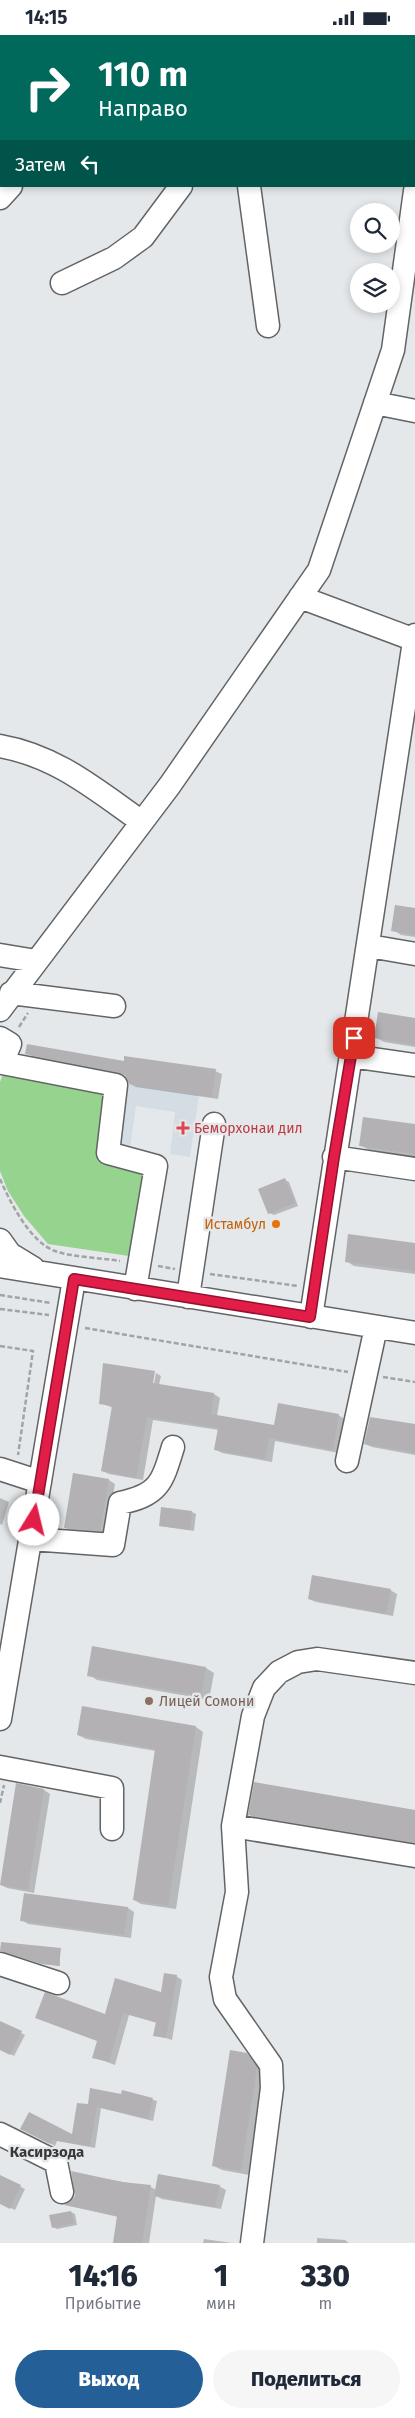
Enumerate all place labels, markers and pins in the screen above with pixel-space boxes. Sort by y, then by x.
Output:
pin [333,1017,375,1059]
place label: Беморхонаи дил [194,1120,303,1137]
marker: Беморхонаи дил [176,1121,190,1135]
place label: Истамбул [204,1216,266,1233]
marker: Истамбул [270,1218,282,1230]
place label: Лицей Сомони [159,1693,254,1710]
marker: Лицей Сомони [143,1695,155,1707]

